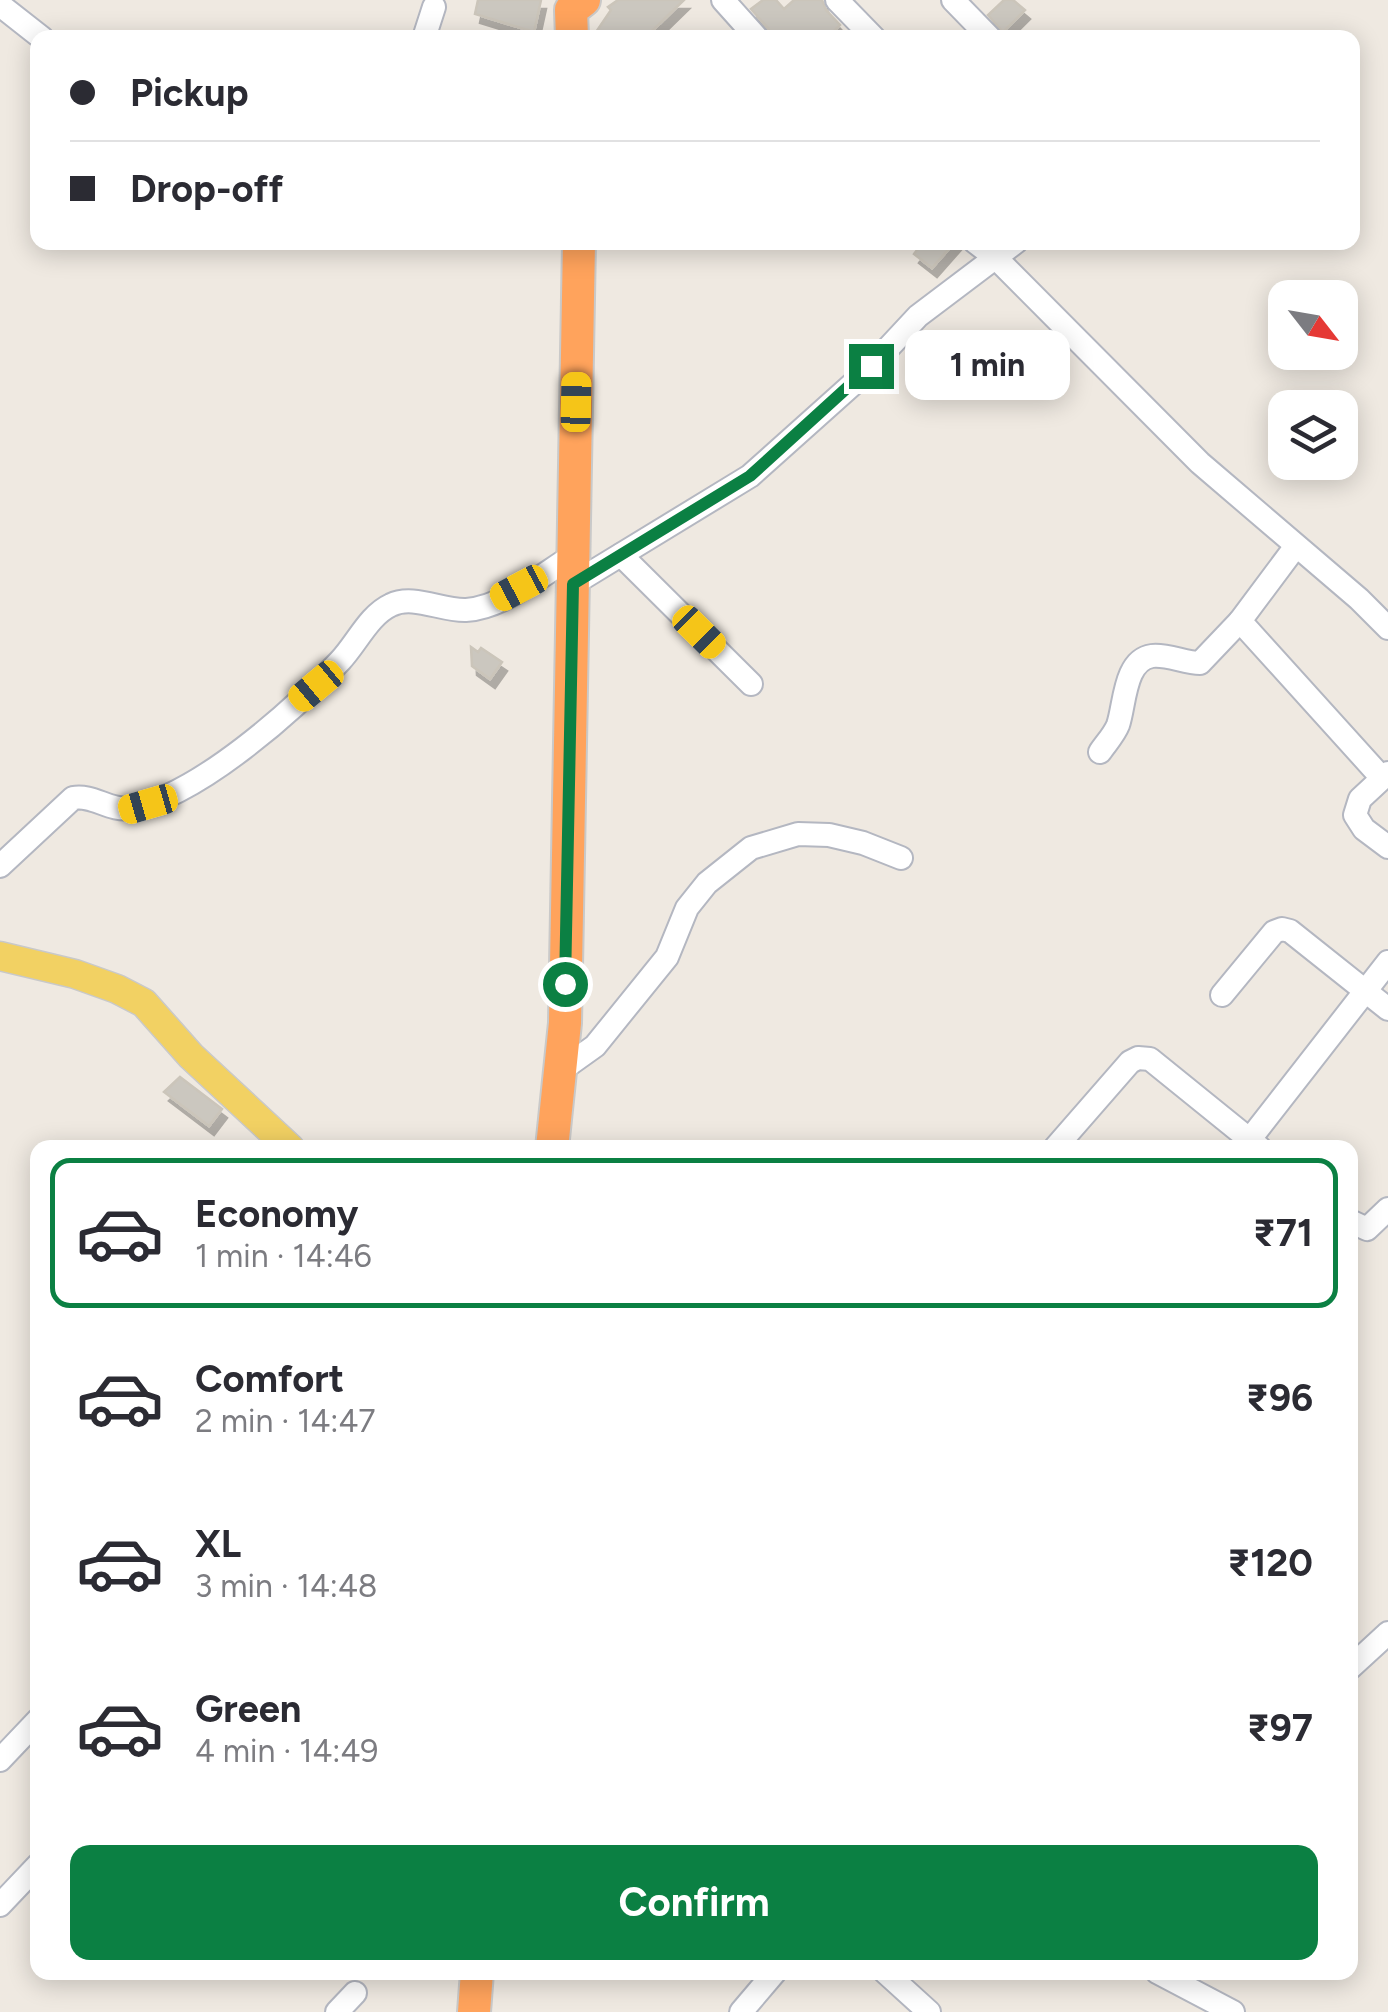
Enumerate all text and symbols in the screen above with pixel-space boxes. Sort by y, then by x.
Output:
text: Pickup [130,70,248,116]
text: Drop-off [130,166,283,212]
north arrow [1268,280,1358,370]
map controls [1268,280,1358,480]
callout: 1 min [906,331,1071,401]
route end [849,344,894,389]
text: 1 min [950,346,1025,384]
car [560,372,592,432]
button: layers [1268,390,1358,480]
car [485,561,553,615]
car [667,600,731,664]
car [283,655,349,717]
car [115,781,181,827]
route start [543,962,588,1007]
icon: car [75,1188,165,1278]
text: Economy [195,1191,358,1237]
text: ₹71 [1253,1210,1313,1256]
text: 1 min · 14:46 [195,1237,372,1275]
icon: car [75,1353,165,1443]
text: Comfort [195,1356,344,1402]
text: ₹96 [1246,1375,1313,1421]
text: 2 min · 14:47 [195,1402,375,1440]
icon: car [75,1518,165,1608]
text: XL [195,1521,241,1567]
text: ₹120 [1228,1540,1313,1586]
text: 3 min · 14:48 [195,1567,377,1605]
icon: car [75,1683,165,1773]
text: Green [195,1686,301,1732]
text: ₹97 [1247,1705,1313,1751]
text: 4 min · 14:49 [195,1732,378,1770]
button: Confirm [70,1845,1318,1960]

